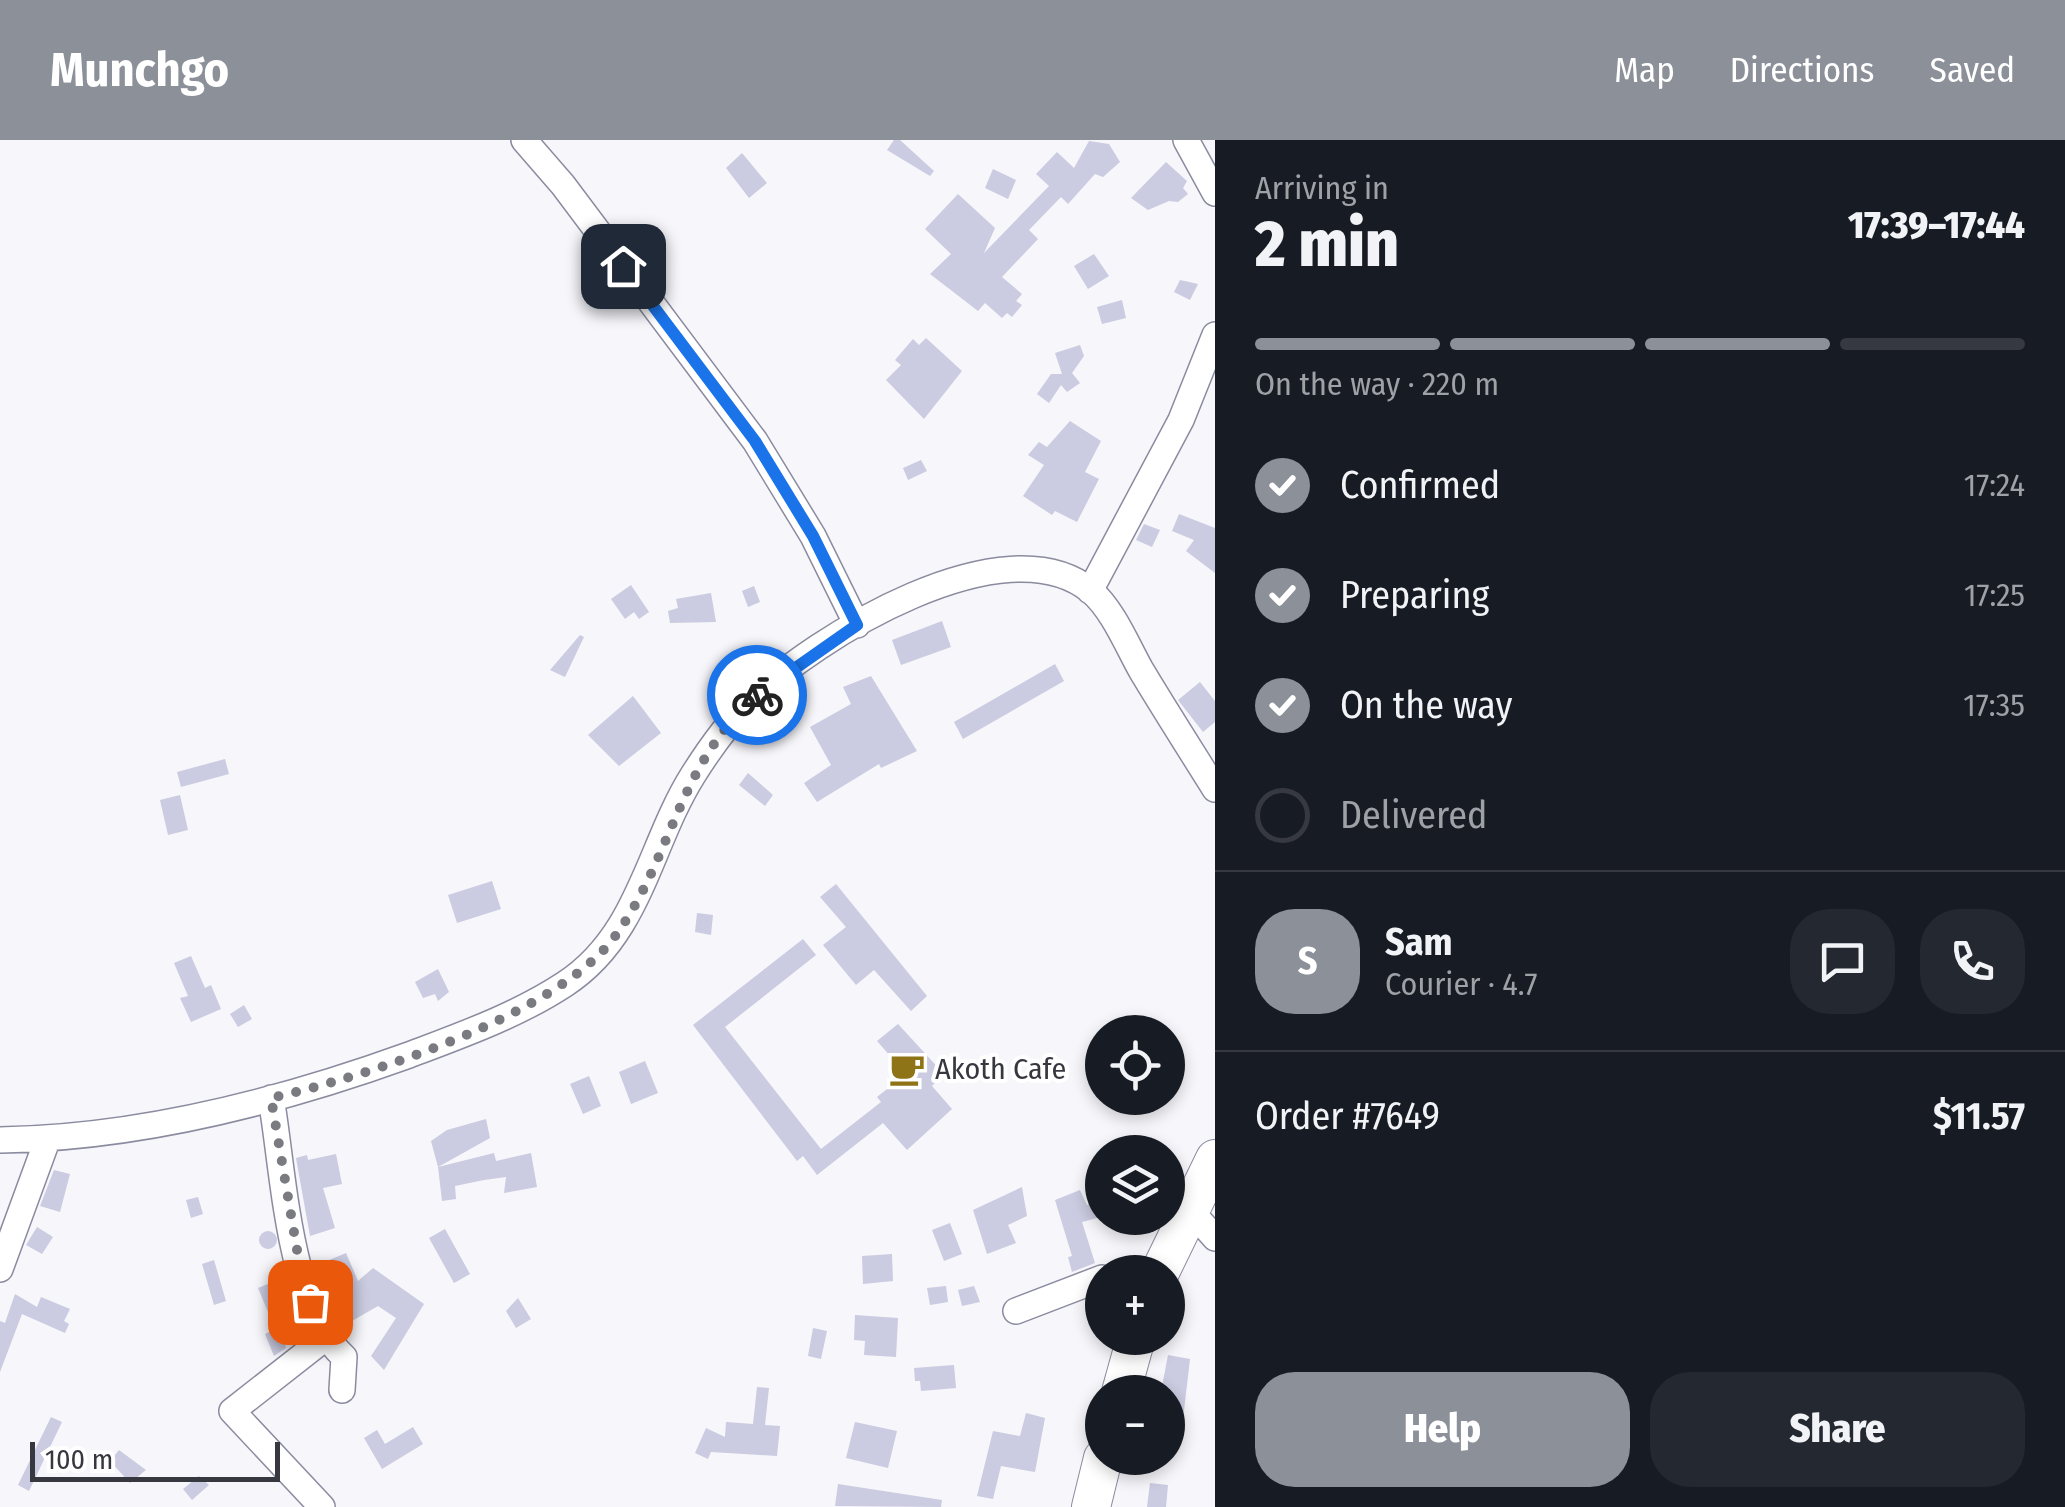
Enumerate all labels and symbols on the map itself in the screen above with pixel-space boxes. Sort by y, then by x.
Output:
pin [581,224,666,309]
courier [707,645,807,745]
cafe icon: Akoth Cafe [888,1050,926,1088]
place label: Akoth Cafe [935,1051,1066,1087]
pin [268,1260,353,1345]
scale bar [30,1437,280,1482]

